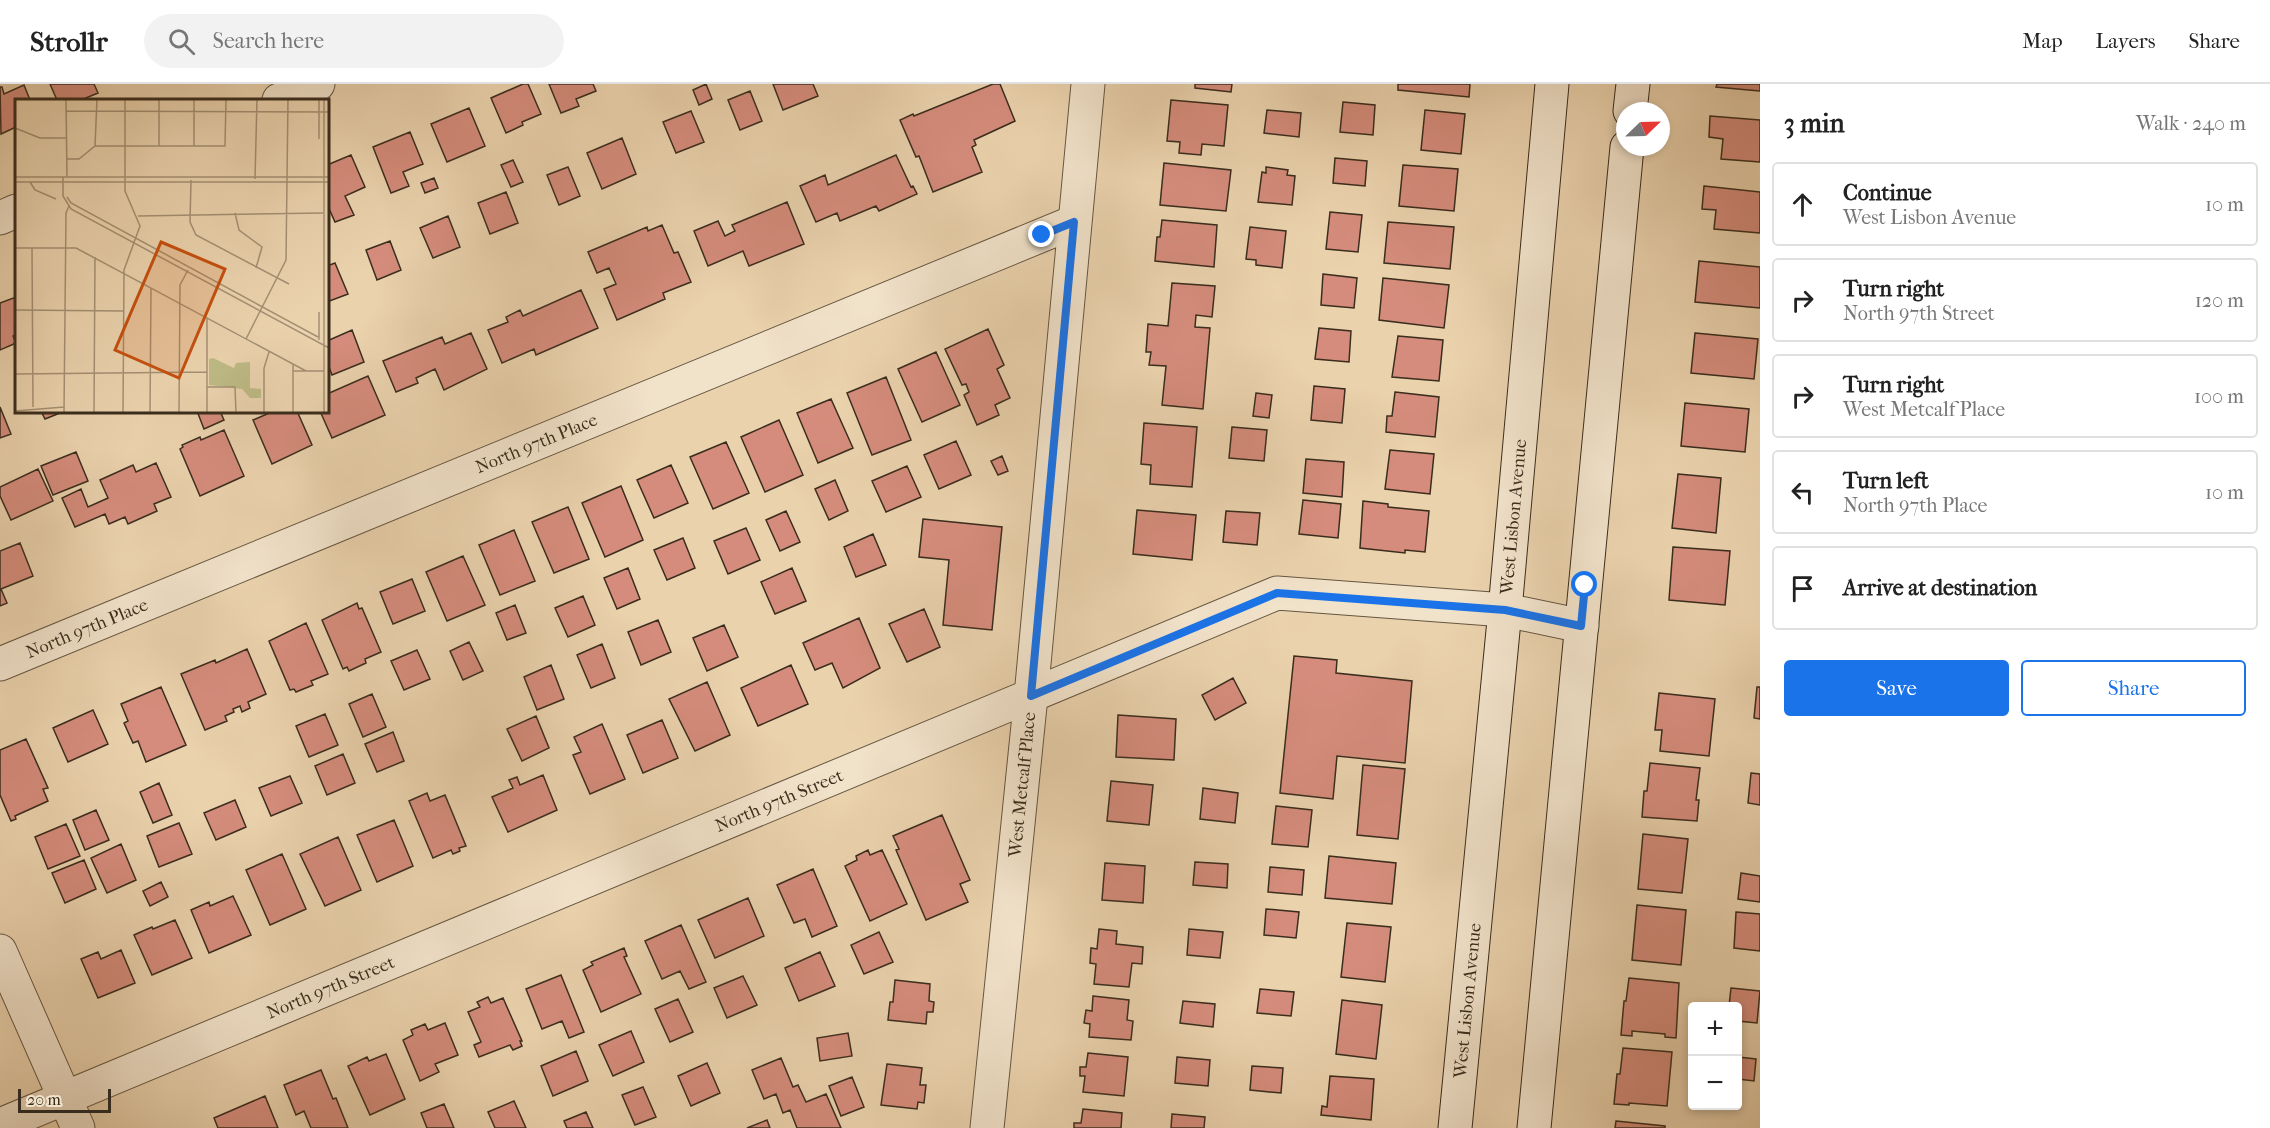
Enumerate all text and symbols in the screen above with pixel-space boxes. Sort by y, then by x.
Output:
search box [144,14,564,68]
text: Strollr [30,25,108,58]
icon: search [165,25,198,58]
text: Search here [213,28,324,54]
text: Map [2022,29,2063,53]
text: Layers [2096,29,2155,53]
text: Share [2188,29,2240,53]
inset map [15,99,328,412]
north arrow [1616,102,1670,156]
text: 3 min [1784,108,1845,139]
text: Walk · 240 m [2136,112,2246,135]
text: Continue [1843,180,1932,206]
icon: ahead [1786,188,1819,221]
text: 10 m [2205,193,2244,216]
text: West Lisbon Avenue [1843,206,2016,229]
route end [1028,221,1054,247]
text: Turn right [1843,276,1944,302]
icon: right [1786,284,1819,317]
text: 120 m [2195,289,2244,312]
text: North 97th Street [1843,302,1995,325]
text: Turn right [1843,372,1944,398]
icon: right [1786,380,1819,413]
text: 100 m [2194,385,2244,408]
text: West Metcalf Place [1843,398,2005,421]
street label: North 97th Place [472,409,601,478]
street label: West Lisbon Avenue [1496,438,1531,596]
text: Turn left [1843,468,1929,494]
icon: left [1786,476,1819,509]
text: 10 m [2205,481,2244,504]
text: North 97th Place [1843,494,1987,517]
route start [1571,571,1597,597]
icon: arrive [1786,572,1819,605]
text: Arrive at destination [1843,575,2037,601]
street label: North 97th Place [23,594,151,663]
button: Save [1784,660,2009,716]
button: Share [2021,660,2246,716]
street label: West Metcalf Place [1005,711,1040,860]
street label: North 97th Street [712,765,847,837]
street label: West Lisbon Avenue [1450,922,1486,1080]
street label: North 97th Street [264,952,398,1024]
map controls [1688,1002,1742,1110]
button: + [1688,1002,1742,1056]
button: − [1688,1056,1742,1110]
scale bar [18,1086,111,1114]
text: 20 m [27,1090,61,1109]

